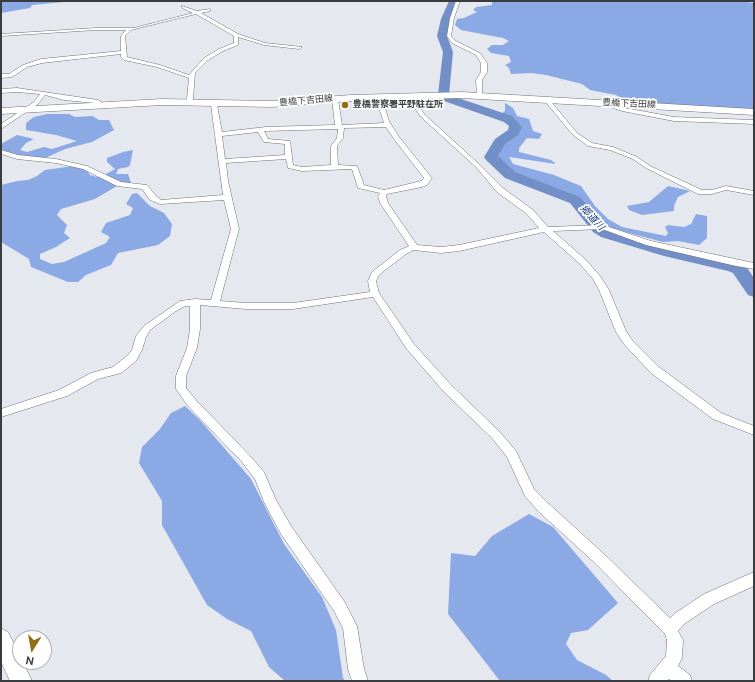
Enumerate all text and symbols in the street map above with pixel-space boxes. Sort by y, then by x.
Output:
street label: 豊橋下吉田線 [279,93,333,109]
street label: 豊橋下吉田線 [602,97,656,111]
marker: 豊橋警察署平野駐在所 [340,100,350,110]
place label: 豊橋警察署平野駐在所 [353,100,443,110]
water label: 郷道川 [577,203,607,233]
north arrow [12,630,52,670]
text: N [25,653,35,668]

